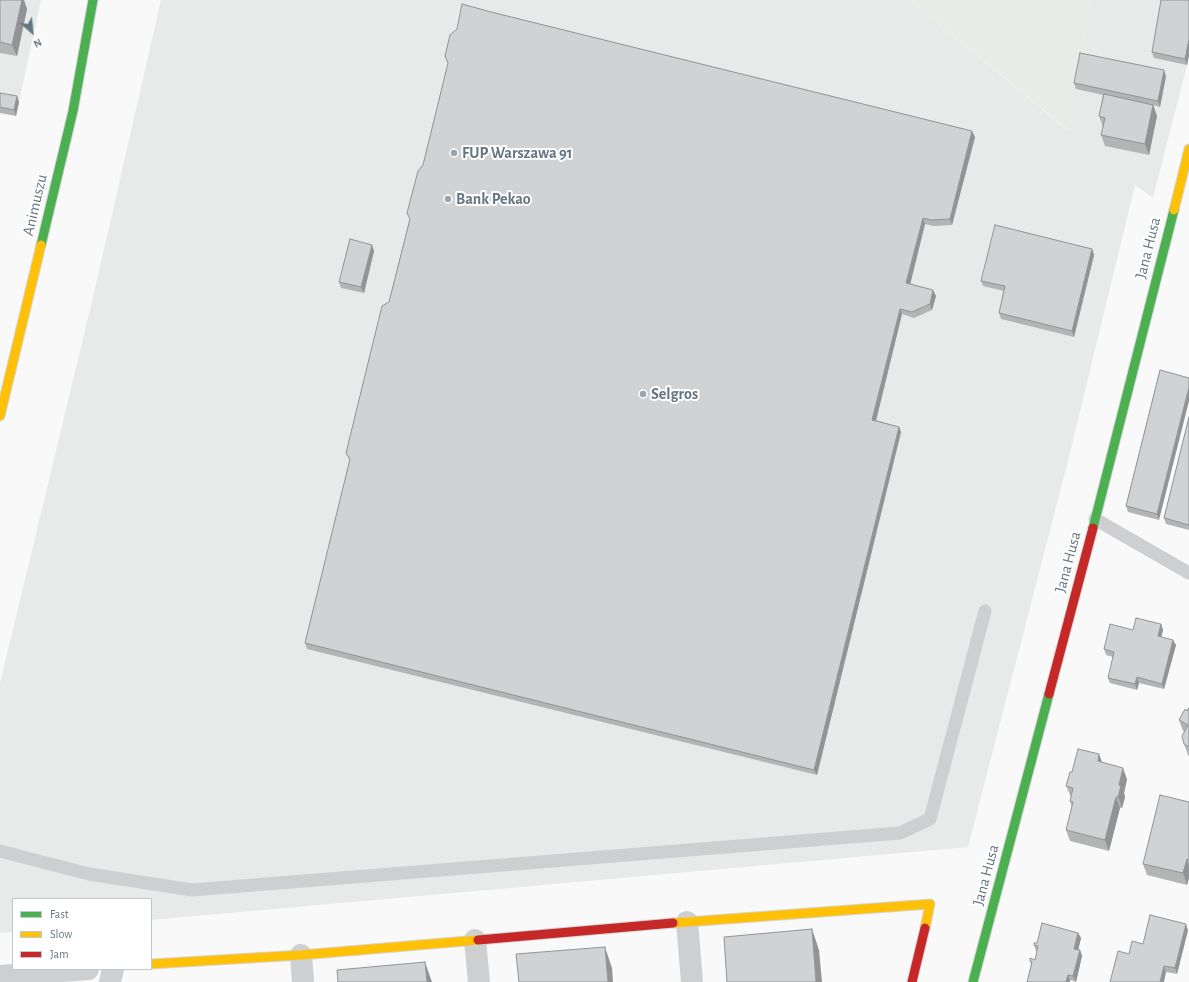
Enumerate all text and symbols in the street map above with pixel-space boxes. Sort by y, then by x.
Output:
north arrow [12,12,52,52]
text: N [32,36,44,50]
place label: FUP Warszawa 91 [462,143,573,163]
marker: FUP Warszawa 91 [449,148,459,158]
street label: Animuszu [19,172,51,238]
place label: Bank Pekao [456,189,531,209]
marker: Bank Pekao [443,194,453,204]
street label: Jana Husa [1131,215,1165,281]
place label: Selgros [651,384,698,404]
marker: Selgros [638,389,648,399]
street label: Jana Husa [1051,529,1085,595]
street label: Jana Husa [969,842,1003,908]
legend [12,898,152,970]
text: Fast [50,908,69,920]
text: Slow [50,928,72,940]
text: Jam [50,948,69,960]

